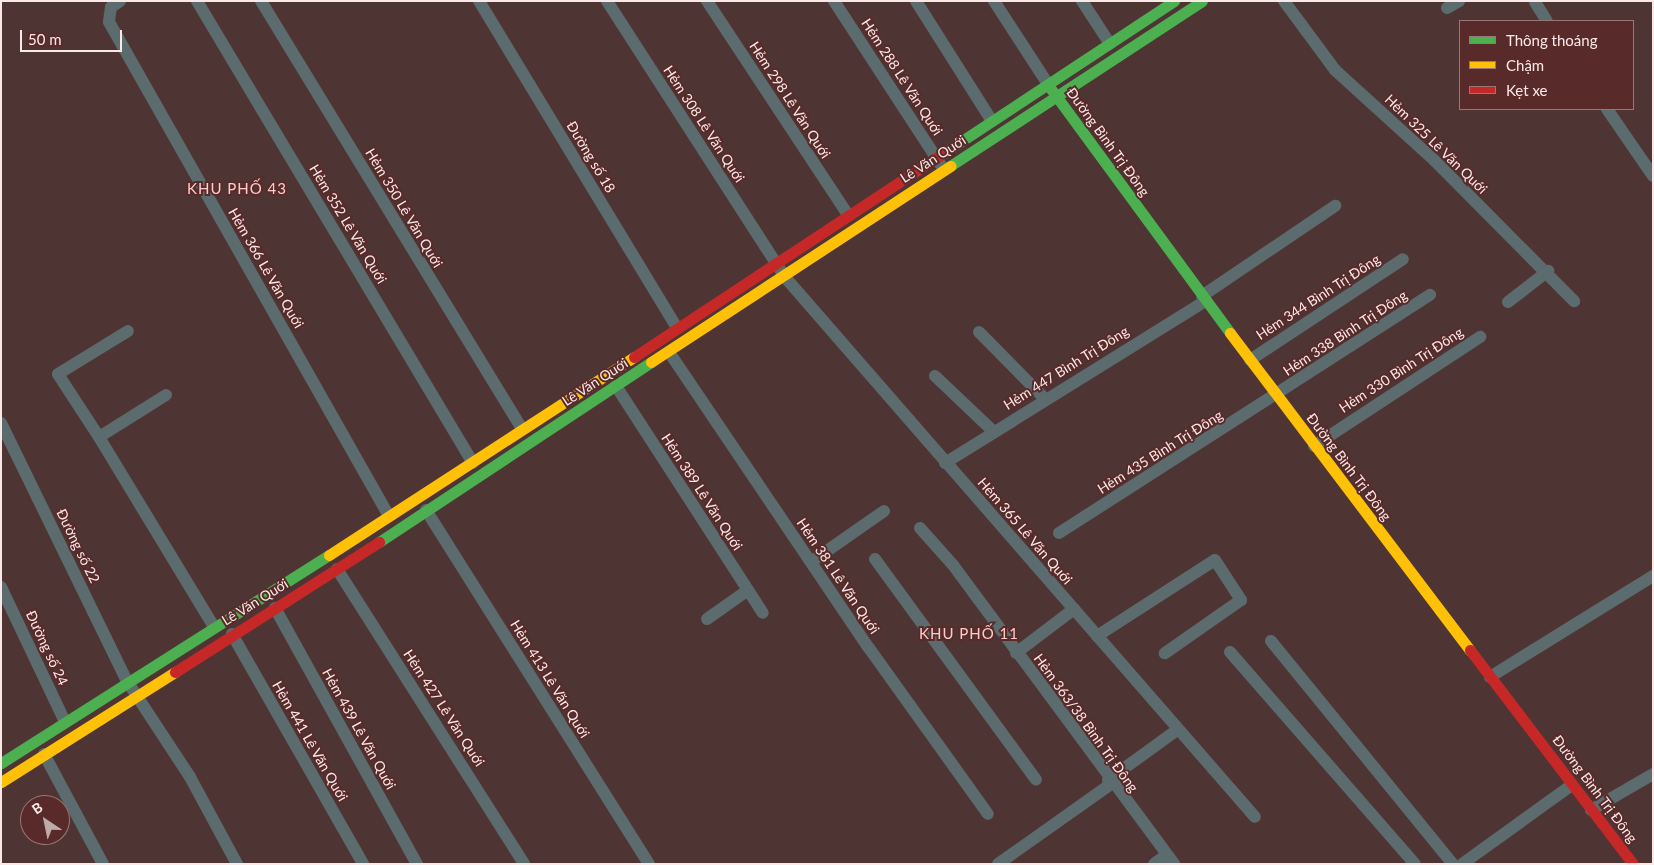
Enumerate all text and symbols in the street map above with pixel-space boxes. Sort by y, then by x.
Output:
street label: Hẻm 288 Lê Văn Quới [858,15,946,139]
scale bar [22,20,125,52]
legend [1459,20,1634,110]
text: 50 m [28,30,62,48]
text: Thông thoáng [1506,31,1598,49]
street label: Hẻm 298 Lê Văn Quới [746,38,834,162]
text: Chậm [1506,56,1544,74]
street label: Hẻm 308 Lê Văn Quới [660,62,748,186]
text: Kẹt xe [1506,81,1548,99]
street label: Đường Bình Trị Đông [1063,84,1153,200]
street label: Hẻm 325 Lê Văn Quới [1381,91,1491,197]
street label: Đường số 18 [563,118,619,196]
street label: Lê Văn Quới [897,131,969,187]
street label: Hẻm 350 Lê Văn Quới [362,145,446,271]
street label: Hẻm 352 Lê Văn Quới [306,161,390,287]
district label: KHU PHỐ 43 [186,180,288,198]
street label: Hẻm 366 Lê Văn Quới [225,205,307,331]
street label: Hẻm 344 Bình Trị Đông [1253,251,1383,343]
street label: Hẻm 338 Bình Trị Đông [1280,287,1410,379]
street label: Hẻm 447 Bình Trị Đông [1000,323,1132,413]
street label: Hẻm 330 Bình Trị Đông [1336,324,1466,416]
street label: Lê Văn Quới [559,354,631,410]
street label: Hẻm 435 Bình Trị Đông [1094,407,1226,497]
street label: Đường Bình Trị Đông [1303,410,1395,524]
street label: Hẻm 389 Lê Văn Quới [658,430,746,554]
street label: Hẻm 365 Lê Văn Quới [974,474,1076,588]
street label: Đường số 22 [53,506,103,586]
street label: Hẻm 381 Lê Văn Quới [793,515,883,637]
street label: Lê Văn Quới [219,575,291,629]
street label: Đường số 24 [22,608,72,688]
street label: Hẻm 413 Lê Văn Quới [507,617,593,741]
district label: KHU PHỐ 11 [918,625,1020,643]
street label: Hẻm 427 Lê Văn Quới [400,646,488,770]
street label: Hẻm 363/38 Bình Trị Đông [1030,650,1142,796]
street label: Hẻm 439 Lê Văn Quới [319,665,399,793]
street label: Hẻm 441 Lê Văn Quới [269,678,351,804]
street label: Đường Bình Trị Đông [1549,732,1641,846]
north arrow [20,795,70,845]
text: B [28,798,45,818]

